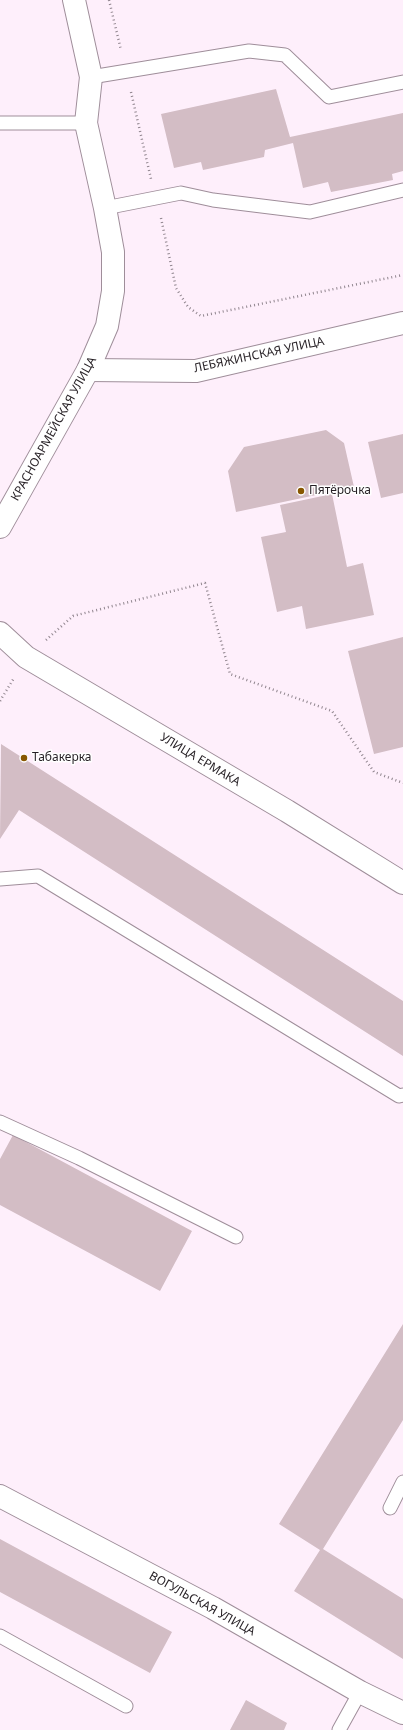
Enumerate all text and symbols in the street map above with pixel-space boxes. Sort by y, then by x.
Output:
street label: ЛЕБЯЖИНСКАЯ УЛИЦА [193,334,325,376]
street label: КРАСНОАРМЕЙСКАЯ УЛИЦА [8,354,100,504]
place label: Пятёрочка [309,484,371,498]
marker: Пятёрочка [296,486,306,496]
street label: УЛИЦА ЕРМАКА [157,730,243,790]
place label: Табакерка [32,751,92,765]
marker: Табакерка [19,753,29,763]
street label: ВОГУЛЬСКАЯ УЛИЦА [147,1569,257,1639]

